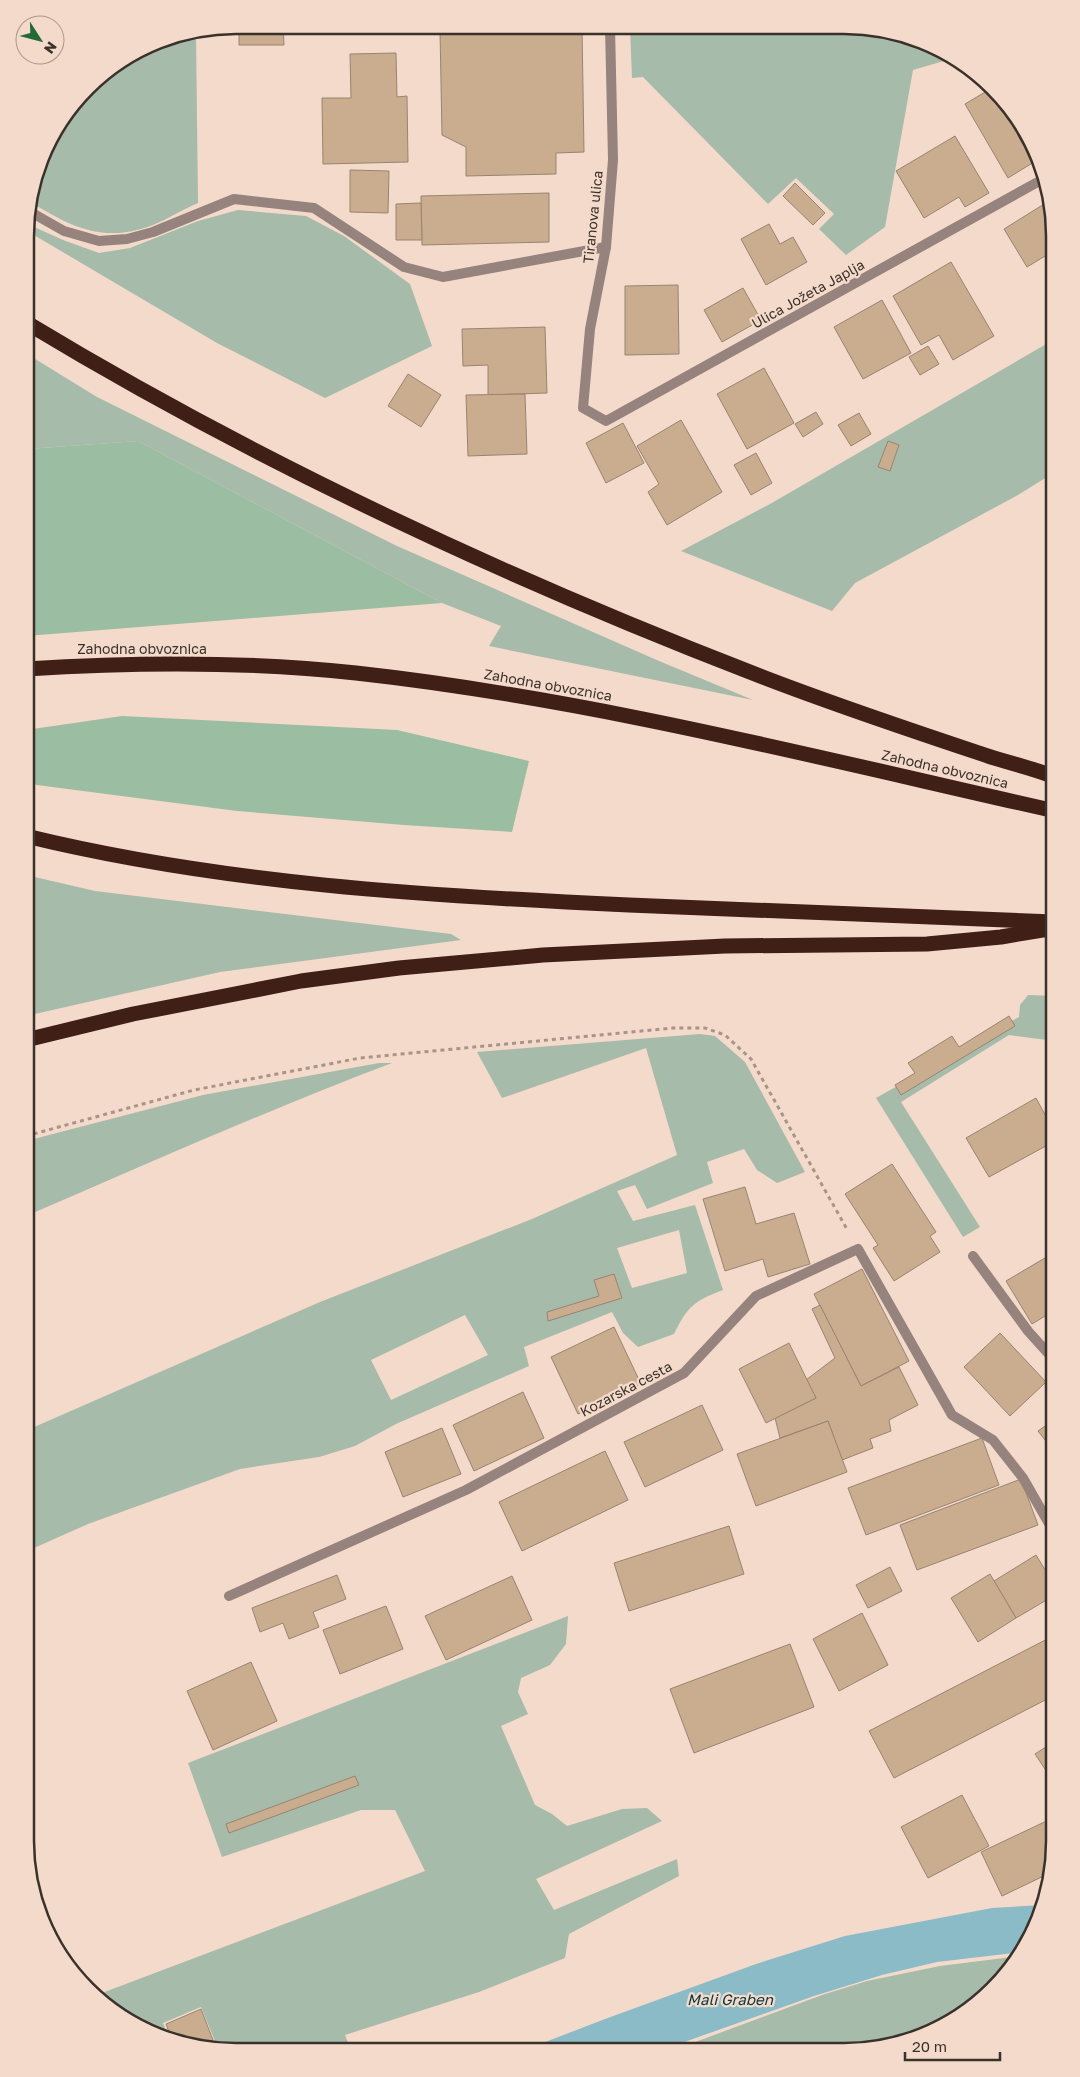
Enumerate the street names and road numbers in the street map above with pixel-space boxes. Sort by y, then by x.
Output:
street label: Tiranova ulica [579,170,606,264]
street label: Ulica Jožeta Japlja [748,255,867,332]
street label: Zahodna obvoznica [77,640,207,657]
street label: Zahodna obvoznica [483,665,613,704]
street label: Zahodna obvoznica [880,746,1010,791]
street label: Kozarska cesta [577,1357,675,1420]

